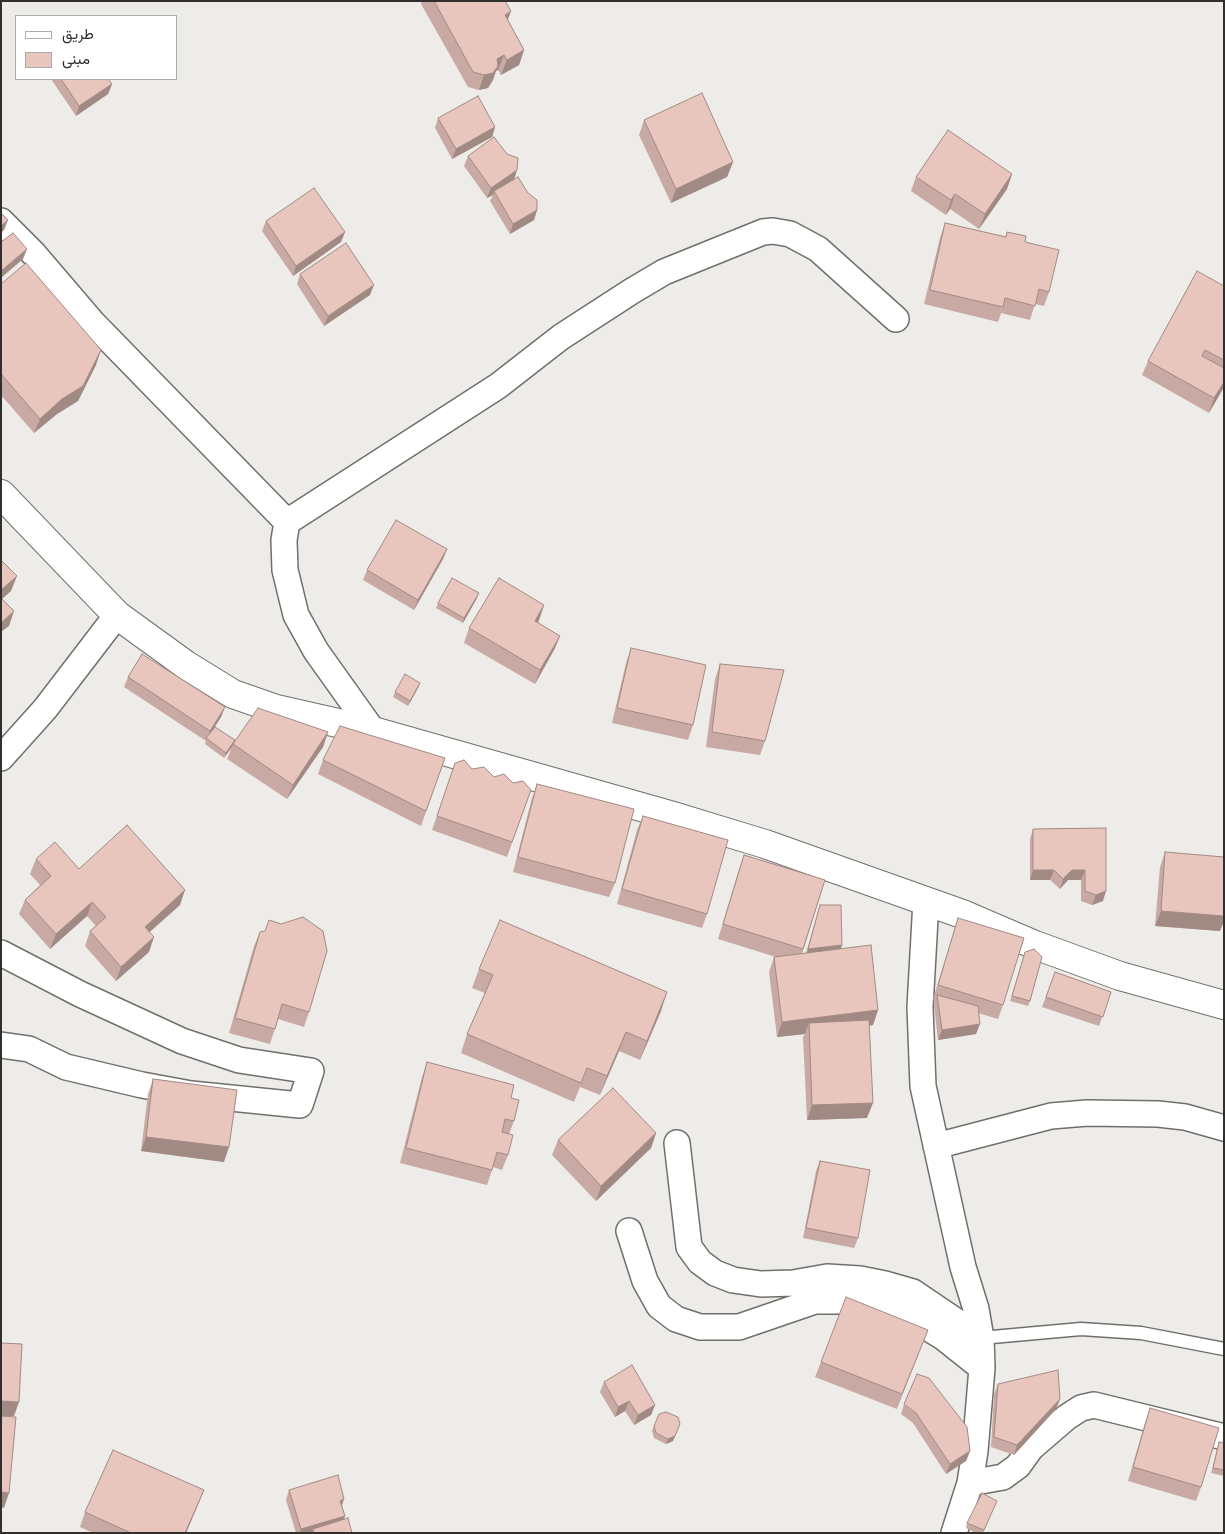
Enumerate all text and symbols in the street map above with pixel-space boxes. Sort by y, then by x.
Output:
legend [15,15,178,80]
text: طريق [62,23,94,44]
text: مبنى [62,48,90,69]

